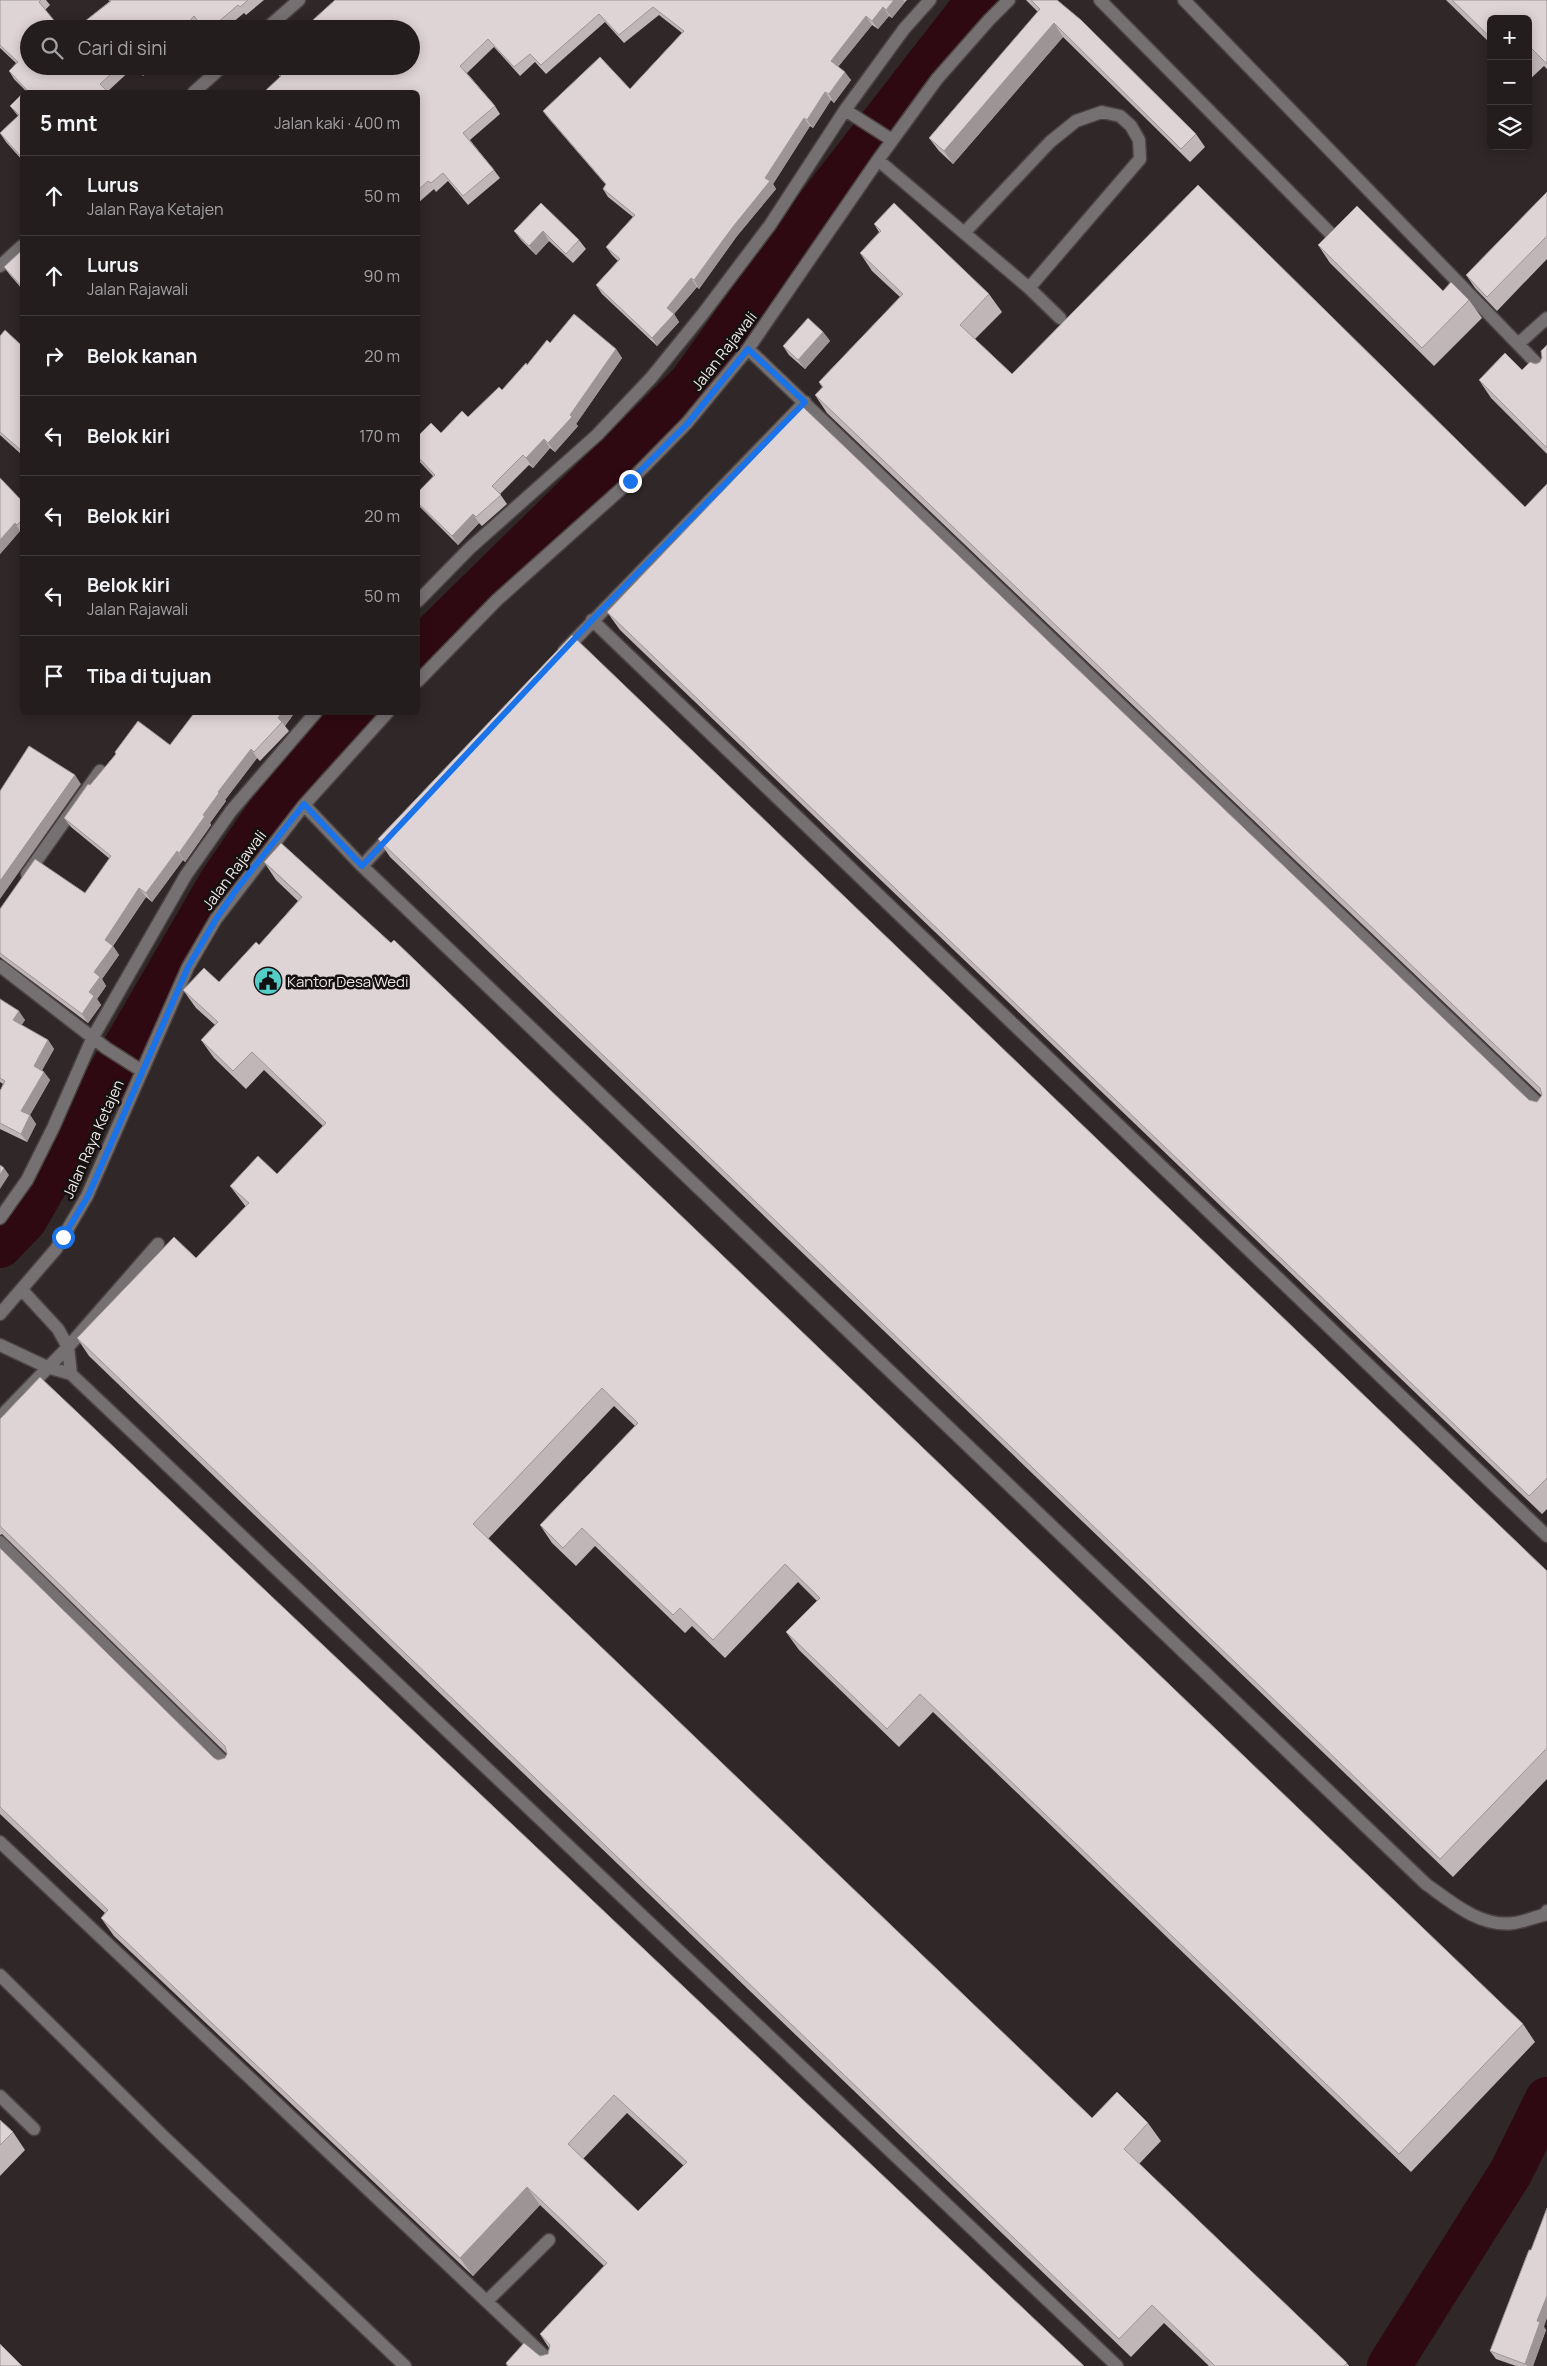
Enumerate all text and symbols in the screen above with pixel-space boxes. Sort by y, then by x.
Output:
map controls [1487,15,1532,150]
button: + [1487,15,1532,60]
search box [20,20,420,75]
icon: search [38,34,66,62]
text: Cari di sini [78,35,167,61]
button: − [1487,60,1532,105]
button: layers [1487,105,1532,150]
text: 5 mnt [40,109,98,137]
text: Jalan kaki · 400 m [274,112,400,134]
text: Lurus [87,172,139,198]
icon: ahead [40,182,68,210]
text: 50 m [364,185,400,207]
text: Jalan Raya Ketajen [87,198,223,220]
text: Lurus [87,252,139,278]
icon: ahead [40,262,68,290]
text: 90 m [364,265,400,287]
text: Jalan Rajawali [87,278,188,300]
street label: Jalan Rajawali [686,307,762,395]
icon: right [40,342,68,370]
text: Belok kanan [87,343,197,369]
text: 20 m [364,345,400,367]
icon: left [40,422,68,450]
text: Belok kiri [87,423,170,449]
text: 170 m [359,425,400,447]
route end [619,470,642,493]
icon: left [40,502,68,530]
text: Belok kiri [87,503,170,529]
text: 20 m [364,505,400,527]
text: Belok kiri [87,572,170,598]
icon: left [40,582,68,610]
text: 50 m [364,585,400,607]
text: Jalan Rajawali [87,598,188,620]
icon: arrive [40,662,68,690]
text: Tiba di tujuan [87,663,211,689]
street label: Jalan Rajawali [197,826,271,914]
public building icon: Kantor Desa Wedi [253,966,283,996]
place label: Kantor Desa Wedi [287,971,408,992]
street label: Jalan Raya Ketajen [57,1076,129,1202]
route start [52,1226,75,1249]

